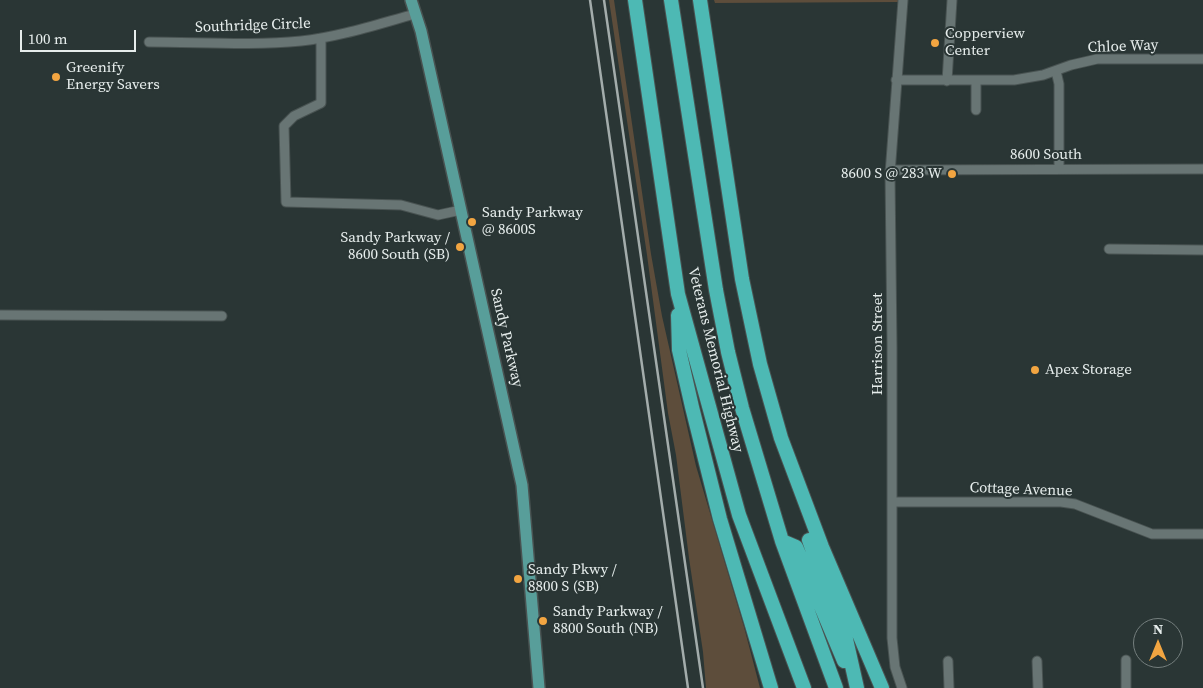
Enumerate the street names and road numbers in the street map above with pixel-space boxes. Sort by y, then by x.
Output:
street label: Southridge Circle [195,15,311,37]
street label: Chloe Way [1087,37,1159,57]
street label: 8600 South [1010,146,1082,164]
street label: Veterans Memorial Highway [683,266,747,454]
street label: Sandy Parkway [486,287,526,389]
street label: Harrison Street [869,293,887,395]
street label: Cottage Avenue [969,479,1073,501]

